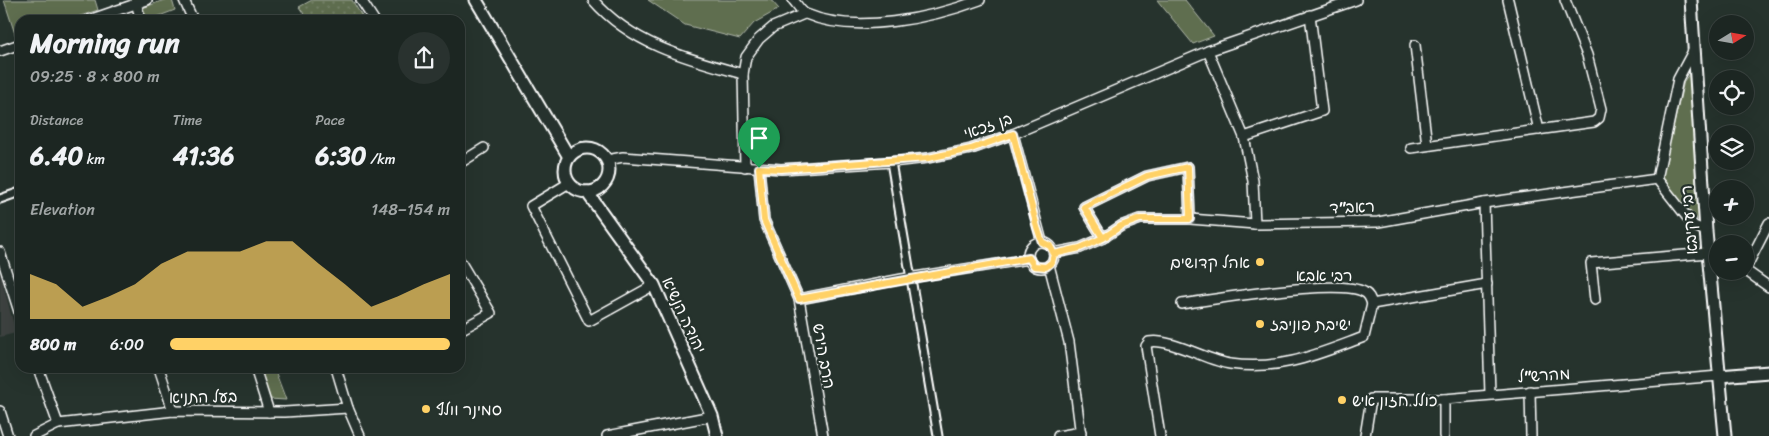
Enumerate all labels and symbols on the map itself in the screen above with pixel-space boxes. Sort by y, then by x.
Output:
north arrow [1709,15,1754,60]
street label: בן זכאי [960,104,1016,148]
pin [738,117,780,168]
street label: רבי עקיבא [1672,184,1706,256]
street label: ראב"ד [1329,192,1375,222]
place label: אהל קדושים [1170,248,1250,277]
marker: אהל קדושים [1254,256,1266,268]
street label: רבי אבא [1295,261,1353,290]
street label: יהודה הנשיא [654,272,714,358]
place label: ישיבת פוניבז [1270,310,1351,339]
marker: ישיבת פוניבז [1254,318,1266,330]
street label: הרב הירש [804,321,844,391]
street label: מהרש"ל [1517,359,1571,391]
street label: בעל התניא [169,382,237,412]
place label: כולל חזון איש [1352,386,1438,415]
marker: כולל חזון איש [1336,394,1348,406]
place label: סמינר וולף [436,395,502,424]
marker: סמינר וולף [420,403,432,415]

